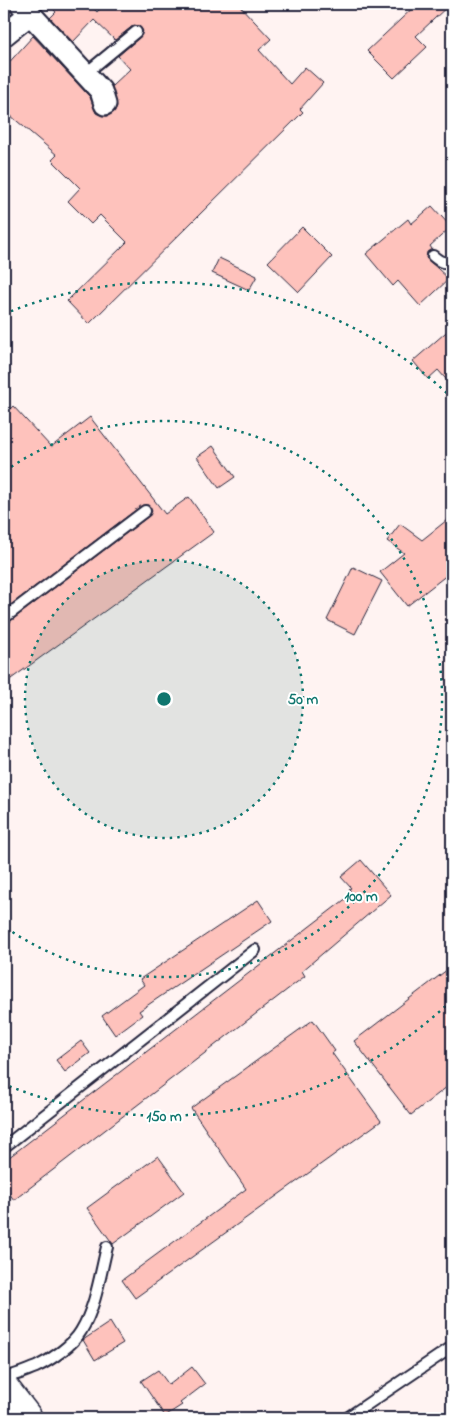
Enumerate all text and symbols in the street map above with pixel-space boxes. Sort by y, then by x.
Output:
text: 50 m [288,689,319,711]
centre of rings [155,690,173,708]
text: 100 m [344,886,378,908]
text: 150 m [146,1106,182,1128]

